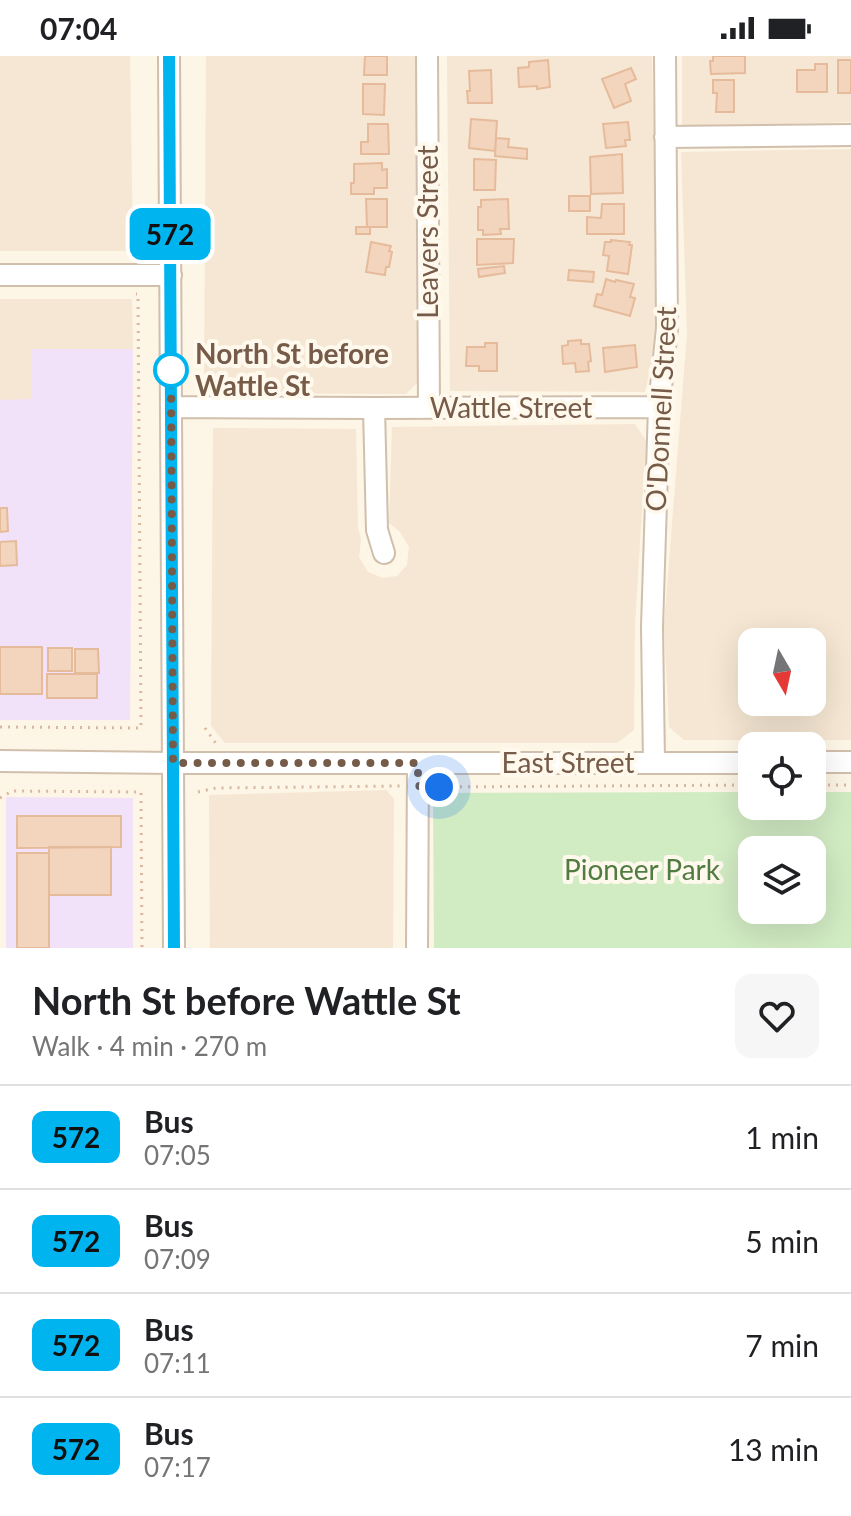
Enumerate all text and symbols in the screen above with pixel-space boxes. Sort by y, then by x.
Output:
text: 07:04 [40,10,117,46]
street label: Leavers Street [410,145,444,319]
line badge: 572 [124,208,216,260]
text: 572 [146,217,194,251]
street label: O'Donnell Street [638,306,682,512]
place label: North St before Wattle St [195,336,389,402]
marker: North St before Wattle St [154,353,188,387]
street label: Wattle Street [430,390,592,424]
north arrow [738,628,826,716]
map controls [738,628,826,924]
button: locate [738,732,826,820]
street label: East Street [502,745,634,779]
your location [419,767,459,807]
button: layers [738,836,826,924]
park label: Pioneer Park [564,852,721,886]
button: heart [735,974,819,1058]
text: North St before Wattle St [32,977,461,1023]
text: Walk · 4 min · 270 m [32,1030,267,1062]
text: Bus [144,1103,194,1139]
text: 1 min [745,1119,819,1155]
text: 572 [52,1120,100,1154]
text: 07:05 [144,1139,211,1171]
text: Bus [144,1207,194,1243]
text: 5 min [745,1223,819,1259]
text: 572 [52,1224,100,1258]
text: 07:09 [144,1243,211,1275]
text: Bus [144,1311,194,1347]
text: 7 min [745,1327,819,1363]
text: 572 [52,1328,100,1362]
text: 07:11 [144,1347,211,1379]
text: Bus [144,1415,194,1451]
text: 13 min [728,1431,819,1467]
text: 572 [52,1432,100,1466]
text: 07:17 [144,1451,211,1483]

